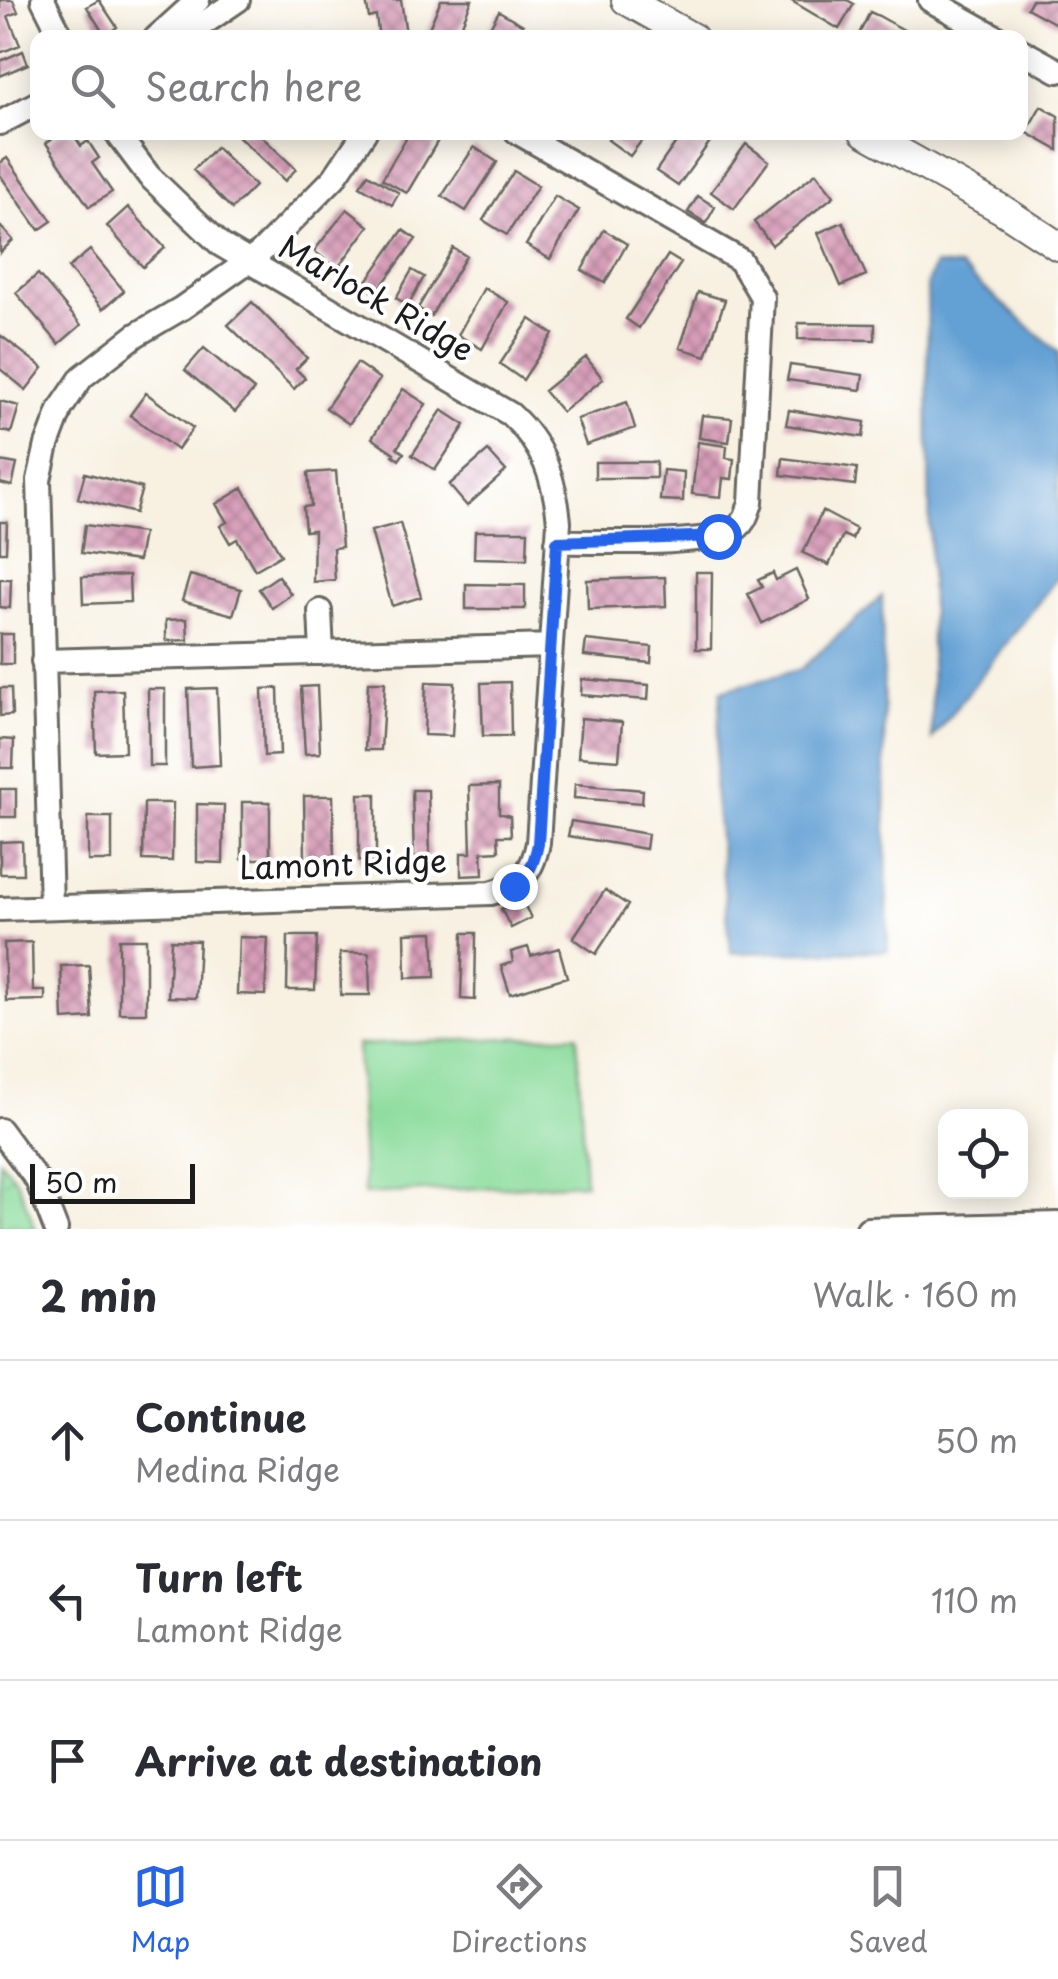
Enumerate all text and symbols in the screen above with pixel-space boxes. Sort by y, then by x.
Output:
search box [30,30,1028,140]
text: Search here [145,57,362,114]
icon: search [65,58,120,113]
street label: Marlock Ridge [270,222,484,373]
route start [696,514,742,560]
street label: Lamont Ridge [238,835,448,891]
route end [492,864,538,910]
map controls [938,1109,1028,1199]
button: locate [938,1109,1028,1199]
scale bar [30,1159,195,1204]
text: 50 m [45,1160,118,1203]
text: 2 min [40,1263,157,1326]
text: Walk · 160 m [812,1270,1018,1318]
text: Continue [135,1388,306,1445]
icon: ahead [40,1413,95,1468]
text: 50 m [935,1416,1018,1464]
text: Medina Ridge [135,1445,340,1493]
text: Turn left [135,1548,303,1605]
icon: left [40,1573,95,1628]
text: 110 m [931,1576,1018,1624]
text: Lamont Ridge [135,1605,343,1653]
text: Arrive at destination [135,1732,543,1789]
icon: arrive [40,1733,95,1788]
tab: Map [130,1859,190,1962]
tab: Directions [451,1859,587,1962]
tab: Saved [848,1859,928,1962]

